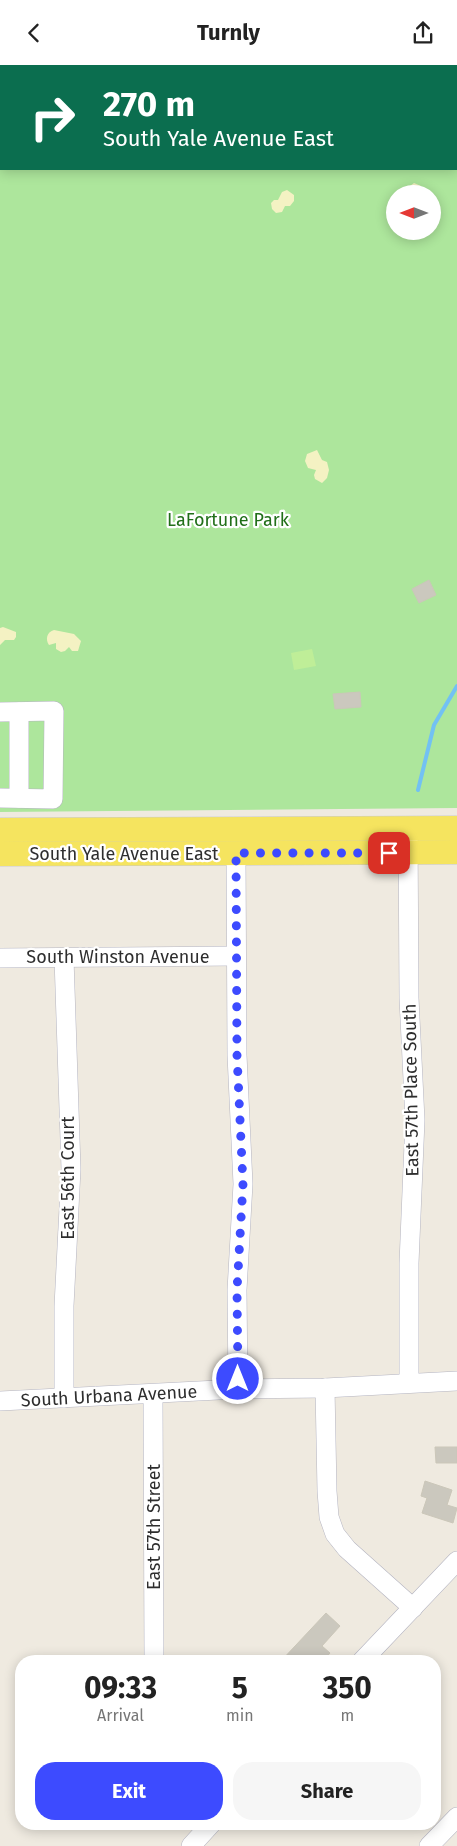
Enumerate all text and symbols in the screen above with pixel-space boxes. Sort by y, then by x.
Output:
icon: back [20,19,48,47]
text: Turnly [197,19,260,46]
icon: share [409,19,437,47]
text: 270 m [103,83,195,125]
icon: right [20,85,85,150]
text: South Yale Avenue East [103,125,334,152]
north arrow [386,185,441,240]
map controls [386,185,441,240]
park label: LaFortune Park [167,509,290,531]
pin [368,832,410,874]
icon: arrive [375,839,403,867]
street label: South Yale Avenue East [30,843,219,865]
street label: South Winston Avenue [26,946,210,968]
street label: East 57th Place South [398,1003,424,1177]
street label: East 56th Court [57,1116,79,1240]
position arrow [211,1352,263,1404]
street label: South Urbana Avenue [20,1380,198,1412]
street label: East 57th Street [143,1464,165,1590]
text: 09:33 [84,1670,157,1706]
text: 5 [232,1670,248,1706]
text: 350 [323,1670,372,1706]
text: Arrival [97,1706,144,1725]
text: min [226,1706,254,1725]
text: m [340,1706,354,1725]
button: Exit [35,1762,223,1820]
button: Share [233,1762,421,1820]

